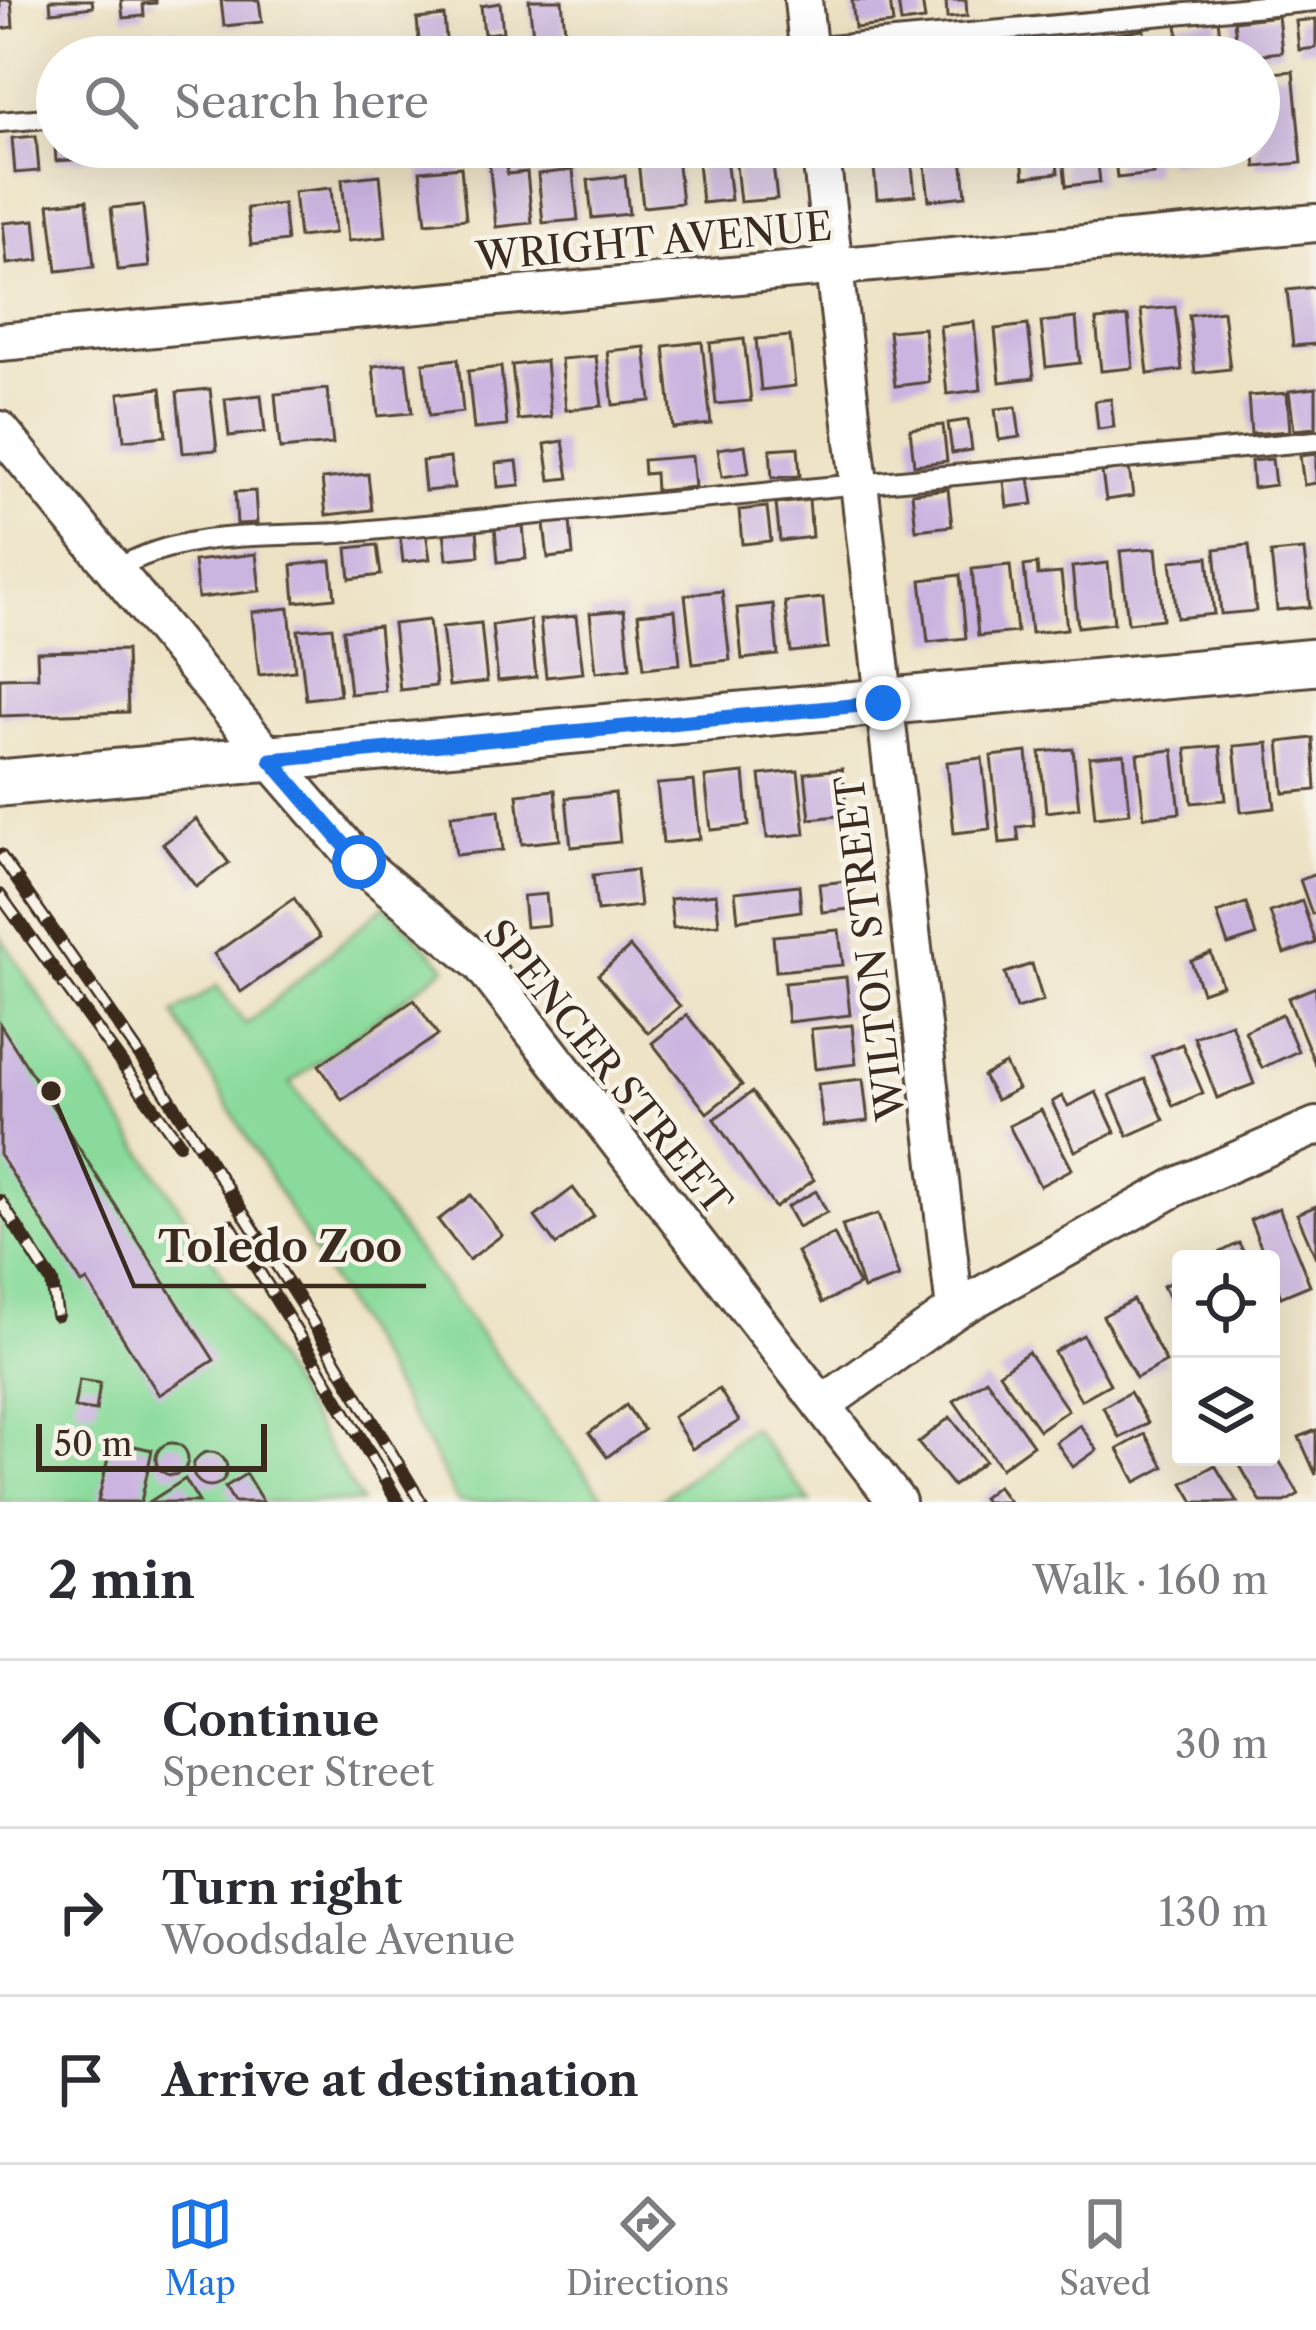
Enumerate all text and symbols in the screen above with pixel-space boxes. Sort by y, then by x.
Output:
search box [36,36,1280,168]
icon: search [78,69,144,135]
text: Search here [174,74,429,130]
street label: WRIGHT AVENUE [473,202,834,281]
route end [856,676,910,730]
street label: WILTON STREET [825,773,915,1124]
route start [332,835,386,889]
street label: SPENCER STREET [474,910,742,1224]
callout: Toledo Zoo [134,1208,426,1286]
text: Toledo Zoo [158,1221,402,1273]
map controls [1172,1250,1280,1466]
button: locate [1172,1250,1280,1358]
button: layers [1172,1358,1280,1466]
scale bar [36,1418,267,1471]
text: 50 m [54,1424,132,1465]
text: 2 min [48,1549,195,1611]
text: Walk · 160 m [1032,1556,1268,1604]
text: Continue [162,1692,379,1748]
icon: ahead [48,1711,114,1777]
text: 30 m [1175,1720,1268,1768]
text: Spencer Street [162,1748,434,1796]
text: Turn right [162,1860,402,1916]
icon: right [48,1879,114,1945]
text: 130 m [1159,1888,1268,1936]
text: Woodsdale Avenue [162,1916,515,1964]
icon: arrive [48,2047,114,2113]
text: Arrive at destination [162,2052,639,2108]
tab: Map [165,2191,236,2304]
tab: Directions [566,2191,729,2304]
tab: Saved [1059,2191,1151,2304]

